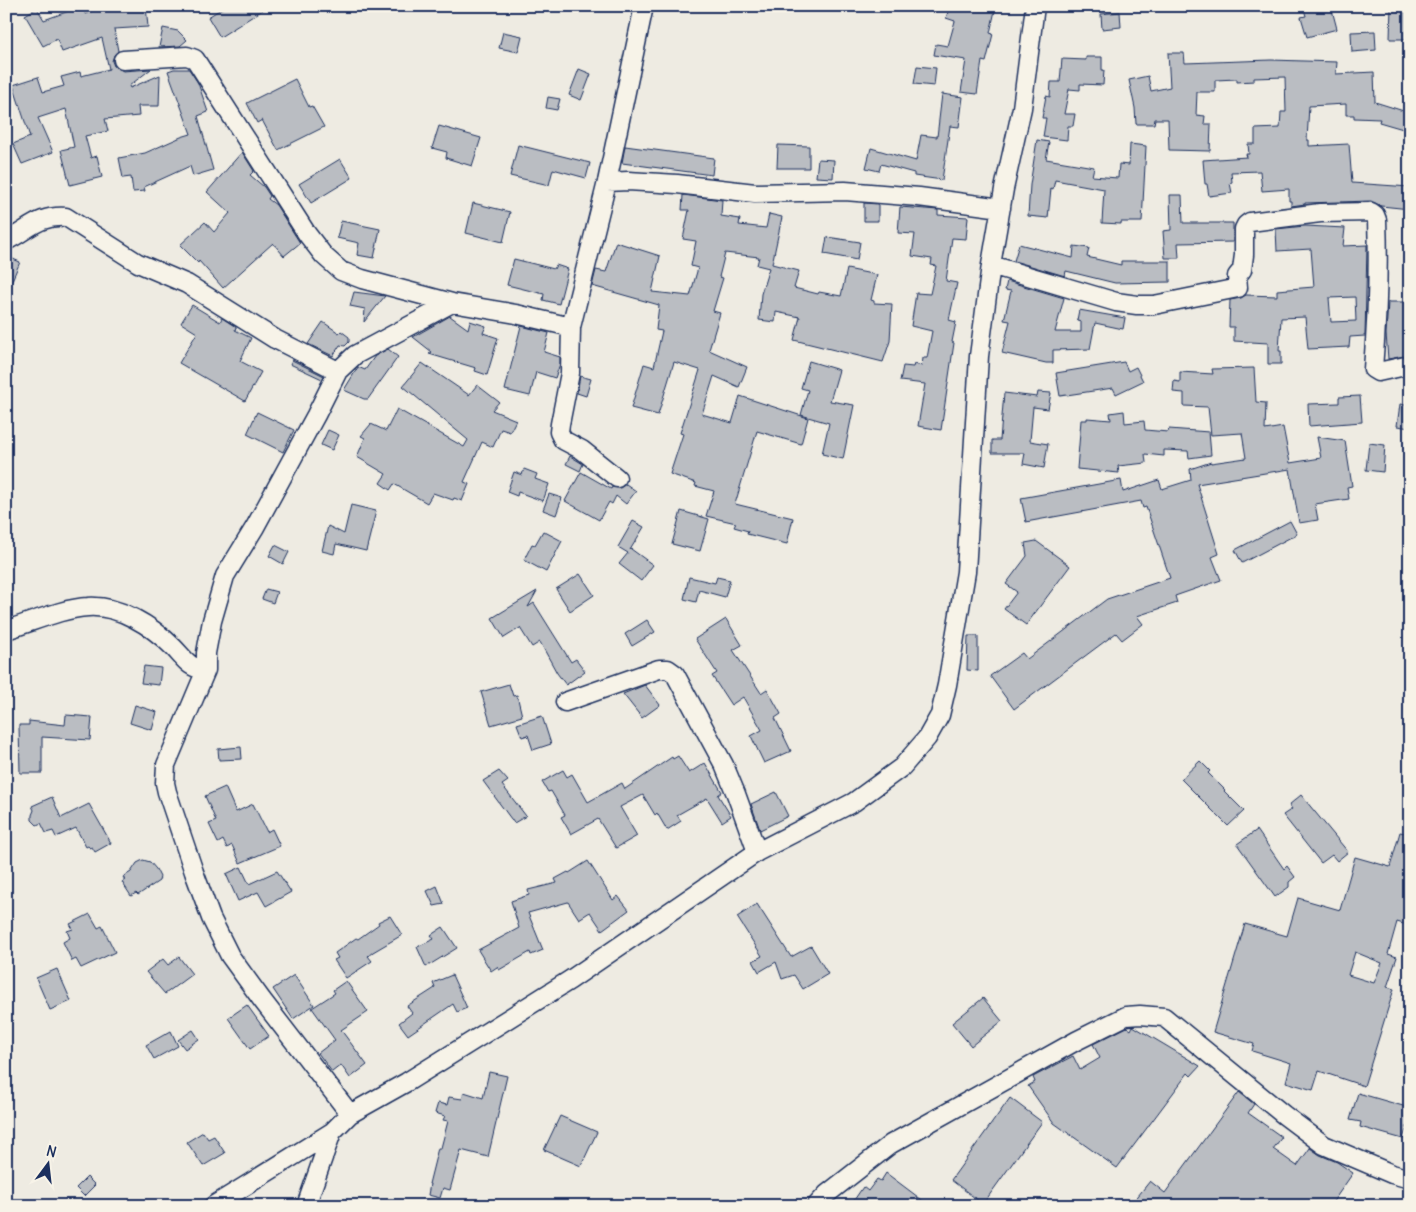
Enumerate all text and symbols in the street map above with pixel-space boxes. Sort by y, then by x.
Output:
north arrow [22,1140,72,1190]
text: N [44,1141,58,1161]

